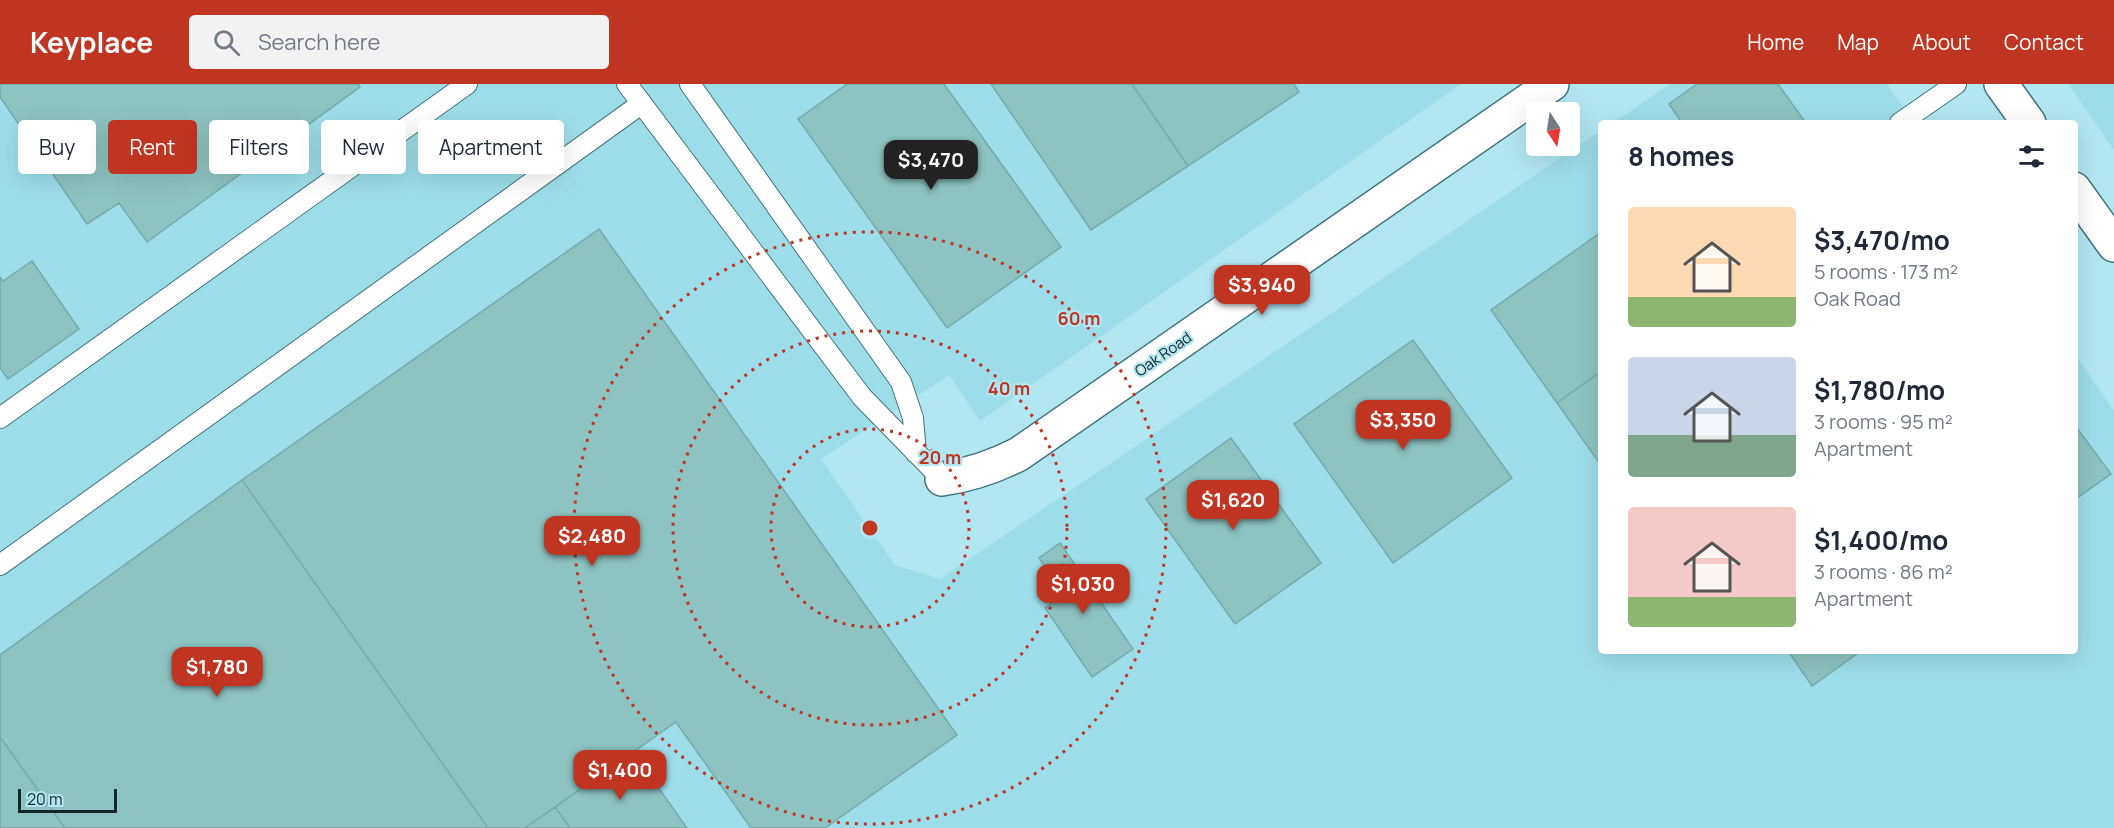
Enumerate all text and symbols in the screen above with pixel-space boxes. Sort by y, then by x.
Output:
search box [189,15,609,69]
text: Keyplace [30,23,153,61]
icon: search [210,26,243,59]
text: Search here [258,27,380,57]
text: Home [1747,28,1804,56]
text: Map [1837,28,1879,56]
text: About [1912,28,1971,56]
text: Contact [2004,28,2084,56]
north arrow [1526,102,1580,156]
map controls [1526,102,1580,156]
chip: Buy [18,120,96,174]
chip: Rent [108,120,197,174]
chip: Filters [209,120,309,174]
chip: New [321,120,406,174]
chip: Apartment [418,120,564,174]
text: 8 homes [1628,138,1734,174]
pin: $3,470 [882,140,980,191]
icon: filters [2015,140,2048,173]
text: $3,470 [898,146,964,173]
text: $3,470/mo [1814,222,1950,258]
icon: home [1676,231,1748,303]
text: 5 rooms · 173 m² [1814,258,1958,285]
pin: $3,940 [1213,265,1311,316]
text: $3,940 [1228,271,1296,298]
text: Oak Road [1814,285,1901,312]
text: 60 m [1058,306,1100,330]
street label: Oak Road [1130,327,1196,381]
text: $1,780/mo [1814,372,1945,408]
text: 40 m [988,376,1030,400]
icon: home [1676,381,1748,453]
pin: $3,350 [1354,400,1452,451]
text: $3,350 [1370,406,1436,433]
text: 3 rooms · 95 m² [1814,408,1953,435]
text: Apartment [1814,435,1913,462]
text: 20 m [919,445,961,469]
pin: $1,620 [1184,480,1282,531]
text: $1,620 [1201,486,1265,513]
pin: $2,480 [543,516,641,567]
centre of rings [860,518,880,538]
text: $2,480 [558,522,626,549]
text: $1,400/mo [1814,522,1948,558]
icon: home [1676,531,1748,603]
text: 3 rooms · 86 m² [1814,558,1953,585]
pin: $1,030 [1034,564,1132,615]
text: $1,030 [1051,570,1115,597]
text: Apartment [1814,585,1913,612]
pin: $1,780 [168,647,266,698]
text: $1,780 [186,653,248,680]
pin: $1,400 [571,750,669,801]
text: $1,400 [587,756,653,783]
scale bar [18,786,117,814]
text: 20 m [27,788,63,810]

